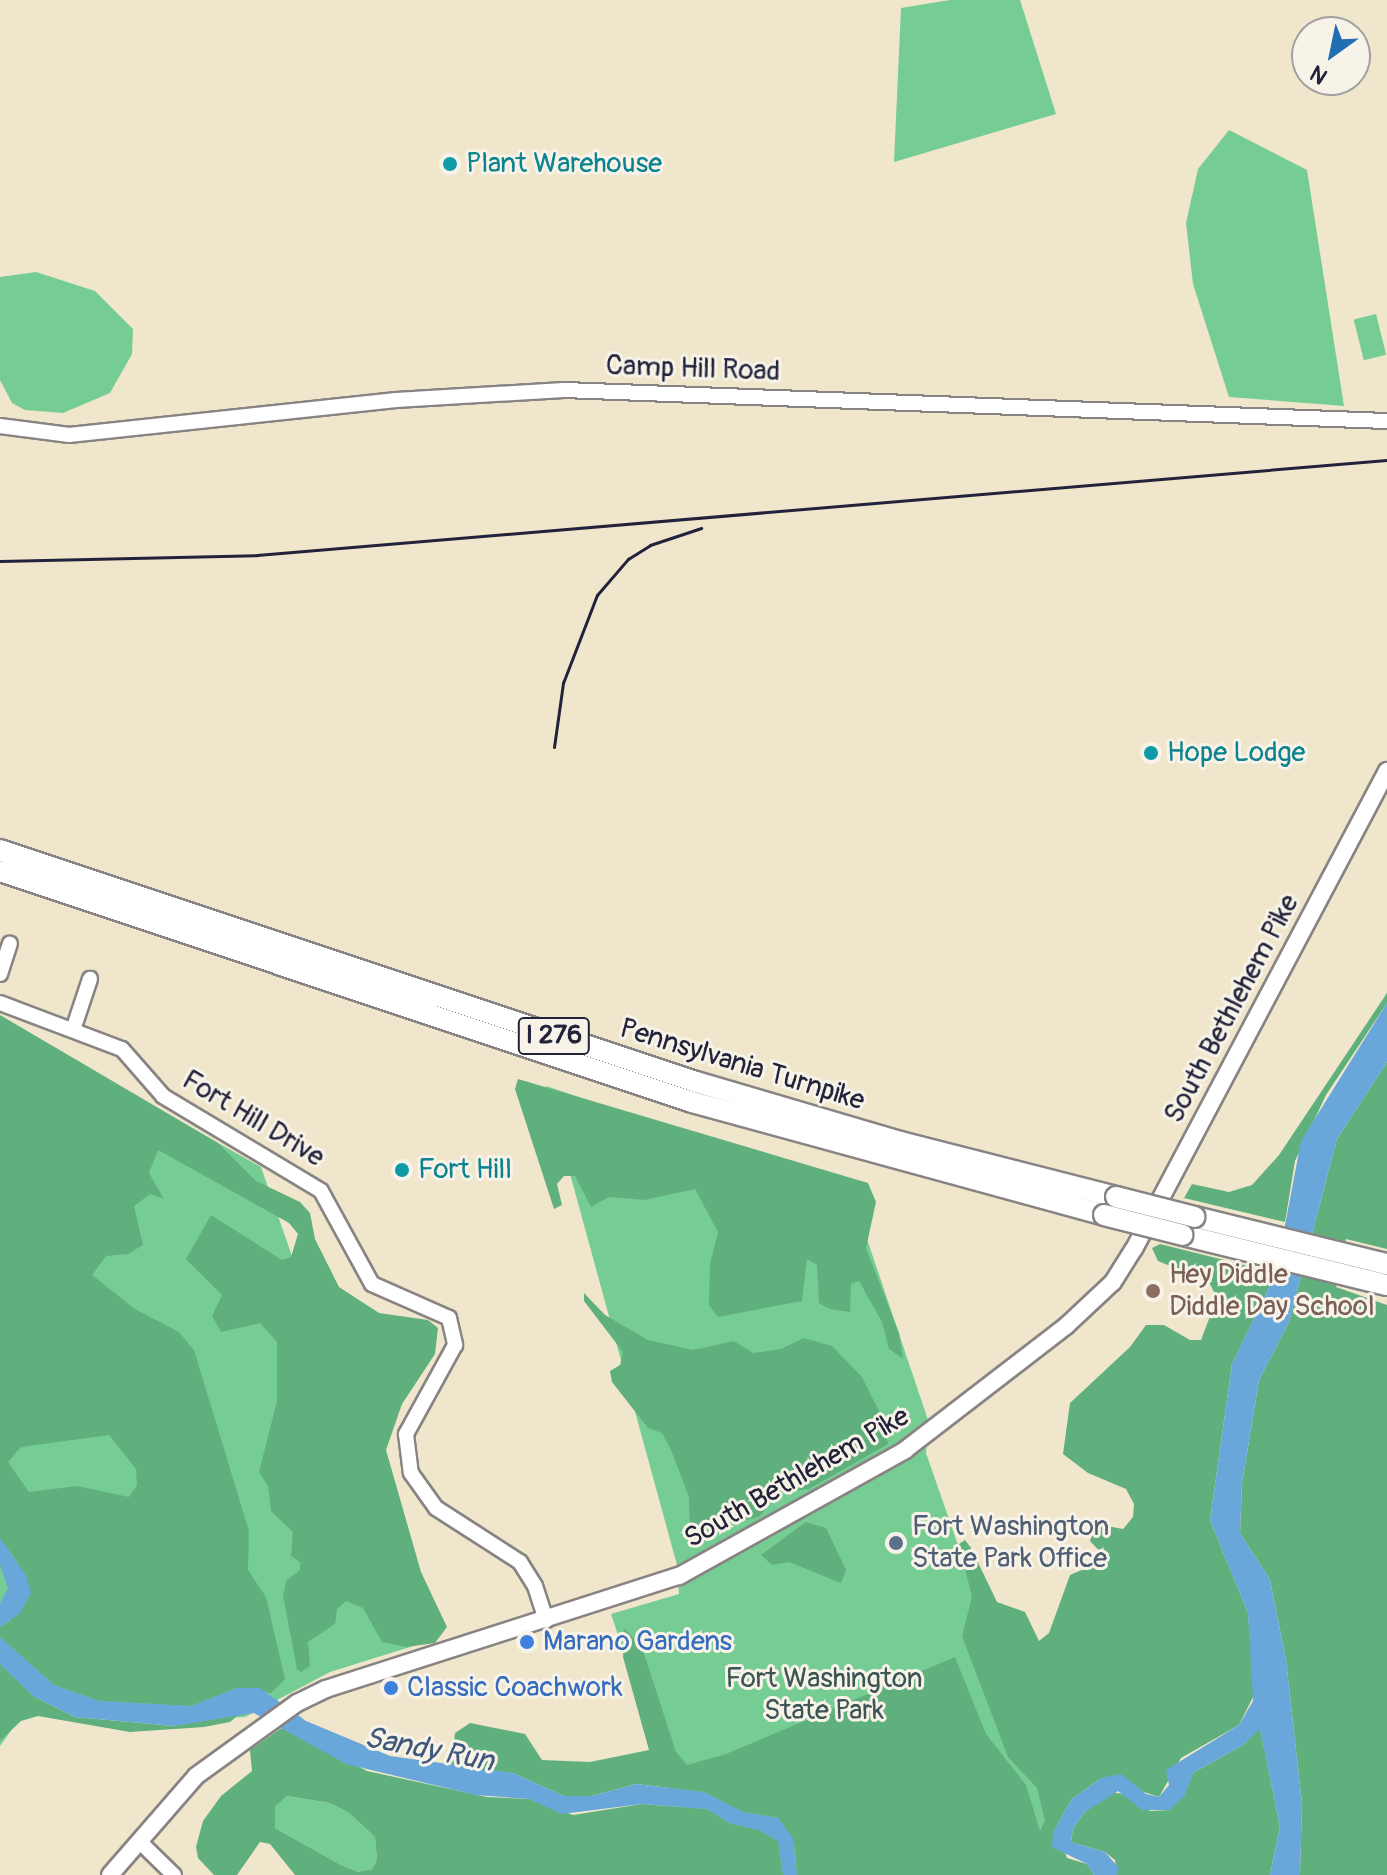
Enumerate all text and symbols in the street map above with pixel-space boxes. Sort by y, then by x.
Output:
north arrow [1291,16,1371,96]
text: N [1305,59,1333,90]
place label: Plant Warehouse [466,147,662,181]
marker: Plant Warehouse [441,155,459,173]
street label: Camp Hill Road [605,349,781,389]
place label: Hope Lodge [1167,736,1305,770]
marker: Hope Lodge [1142,744,1160,762]
street label: South Bethlehem Pike [1158,889,1306,1129]
street label: Pennsylvania Turnpike [616,1012,868,1118]
road number: I 276 [516,1014,592,1058]
street label: Fort Hill Drive [176,1063,330,1175]
place label: Fort Hill [418,1153,512,1187]
marker: Fort Hill [393,1161,411,1179]
place label: Hey Diddle Diddle Day School [1169,1258,1375,1324]
marker: Hey Diddle Diddle Day School [1144,1282,1162,1300]
street label: South Bethlehem Pike [679,1400,915,1556]
place label: Fort Washington State Park Office [912,1510,1109,1576]
marker: Fort Washington State Park Office [887,1534,905,1552]
place label: Marano Gardens [543,1625,732,1659]
marker: Marano Gardens [518,1633,536,1651]
park label: Fort Washington State Park [725,1662,923,1728]
place label: Classic Coachwork [407,1671,623,1705]
marker: Classic Coachwork [382,1679,400,1697]
water label: Sandy Run [361,1720,497,1780]

